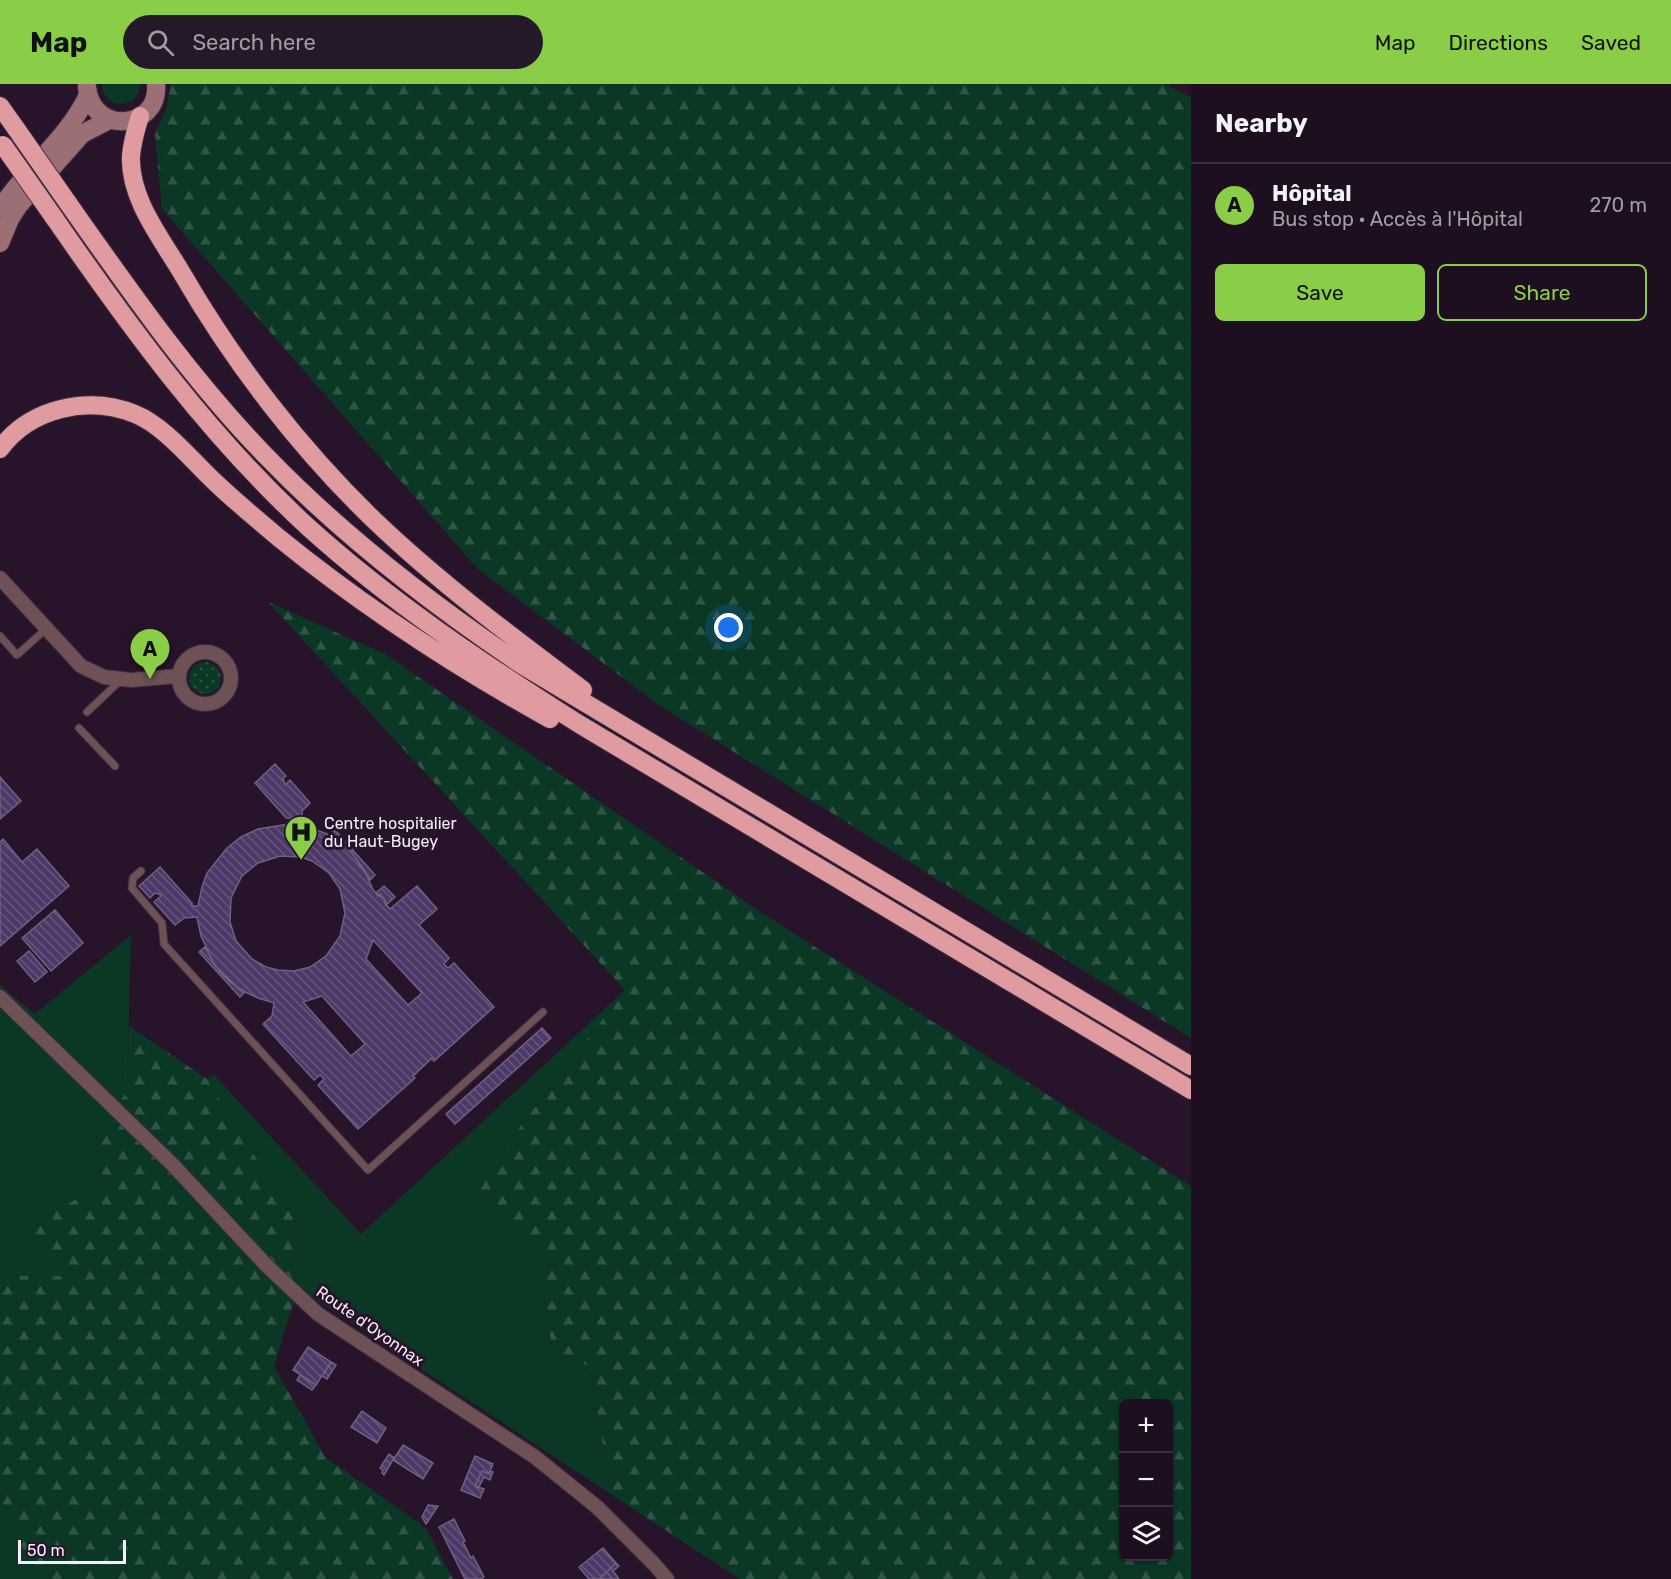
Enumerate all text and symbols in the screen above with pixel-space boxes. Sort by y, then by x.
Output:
search box [123,15,543,69]
text: Map [30,26,87,59]
icon: search [144,26,177,59]
text: Search here [192,29,316,56]
text: Map [1375,30,1416,55]
text: Directions [1449,30,1548,55]
text: Saved [1581,30,1641,55]
text: Nearby [1215,108,1308,139]
text: Hôpital [1272,180,1352,207]
text: A [1227,193,1242,217]
text: 270 m [1590,193,1647,217]
text: Bus stop · Accès à l'Hôpital [1272,207,1523,231]
button: Save [1215,264,1425,321]
button: Share [1437,264,1647,321]
your location [714,613,743,642]
pin: A [130,630,170,679]
hospital icon: Centre hospitalier du Haut-Bugey [283,814,319,861]
place label: Centre hospitalier du Haut-Bugey [324,814,457,851]
street label: Route d'Oyonnax [313,1282,428,1370]
map controls [1119,1399,1173,1561]
button: + [1119,1399,1173,1453]
button: − [1119,1453,1173,1507]
button: layers [1119,1507,1173,1561]
scale bar [18,1537,126,1564]
text: 50 m [27,1541,65,1560]

